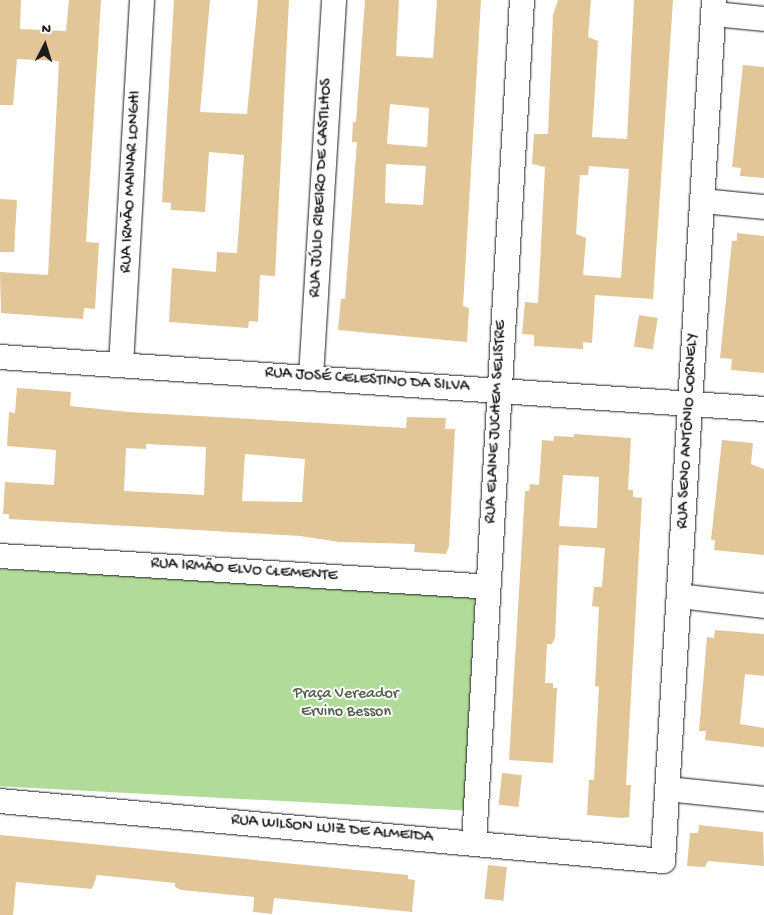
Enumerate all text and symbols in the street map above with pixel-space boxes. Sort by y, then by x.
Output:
north arrow [20,20,70,70]
text: N [41,21,52,38]
street label: RUA JÚLIO RIBEIRO DE CASTILHOS [307,78,337,298]
street label: RUA IRMÃO MAINAR LONGHI [118,90,146,274]
street label: RUA ELAINE JUCHEM SELISTRE [482,320,512,524]
street label: RUA SENO ANTÔNIO CORNELY [674,333,704,529]
street label: RUA JOSÉ CELESTINO DA SILVA [264,364,470,398]
street label: RUA IRMÃO ELVO CLEMENTE [150,555,338,587]
park label: Praça Vereador Ervino Besson [294,685,398,723]
street label: RUA WILSON LUIZ DE ALMEIDA [230,812,434,848]

